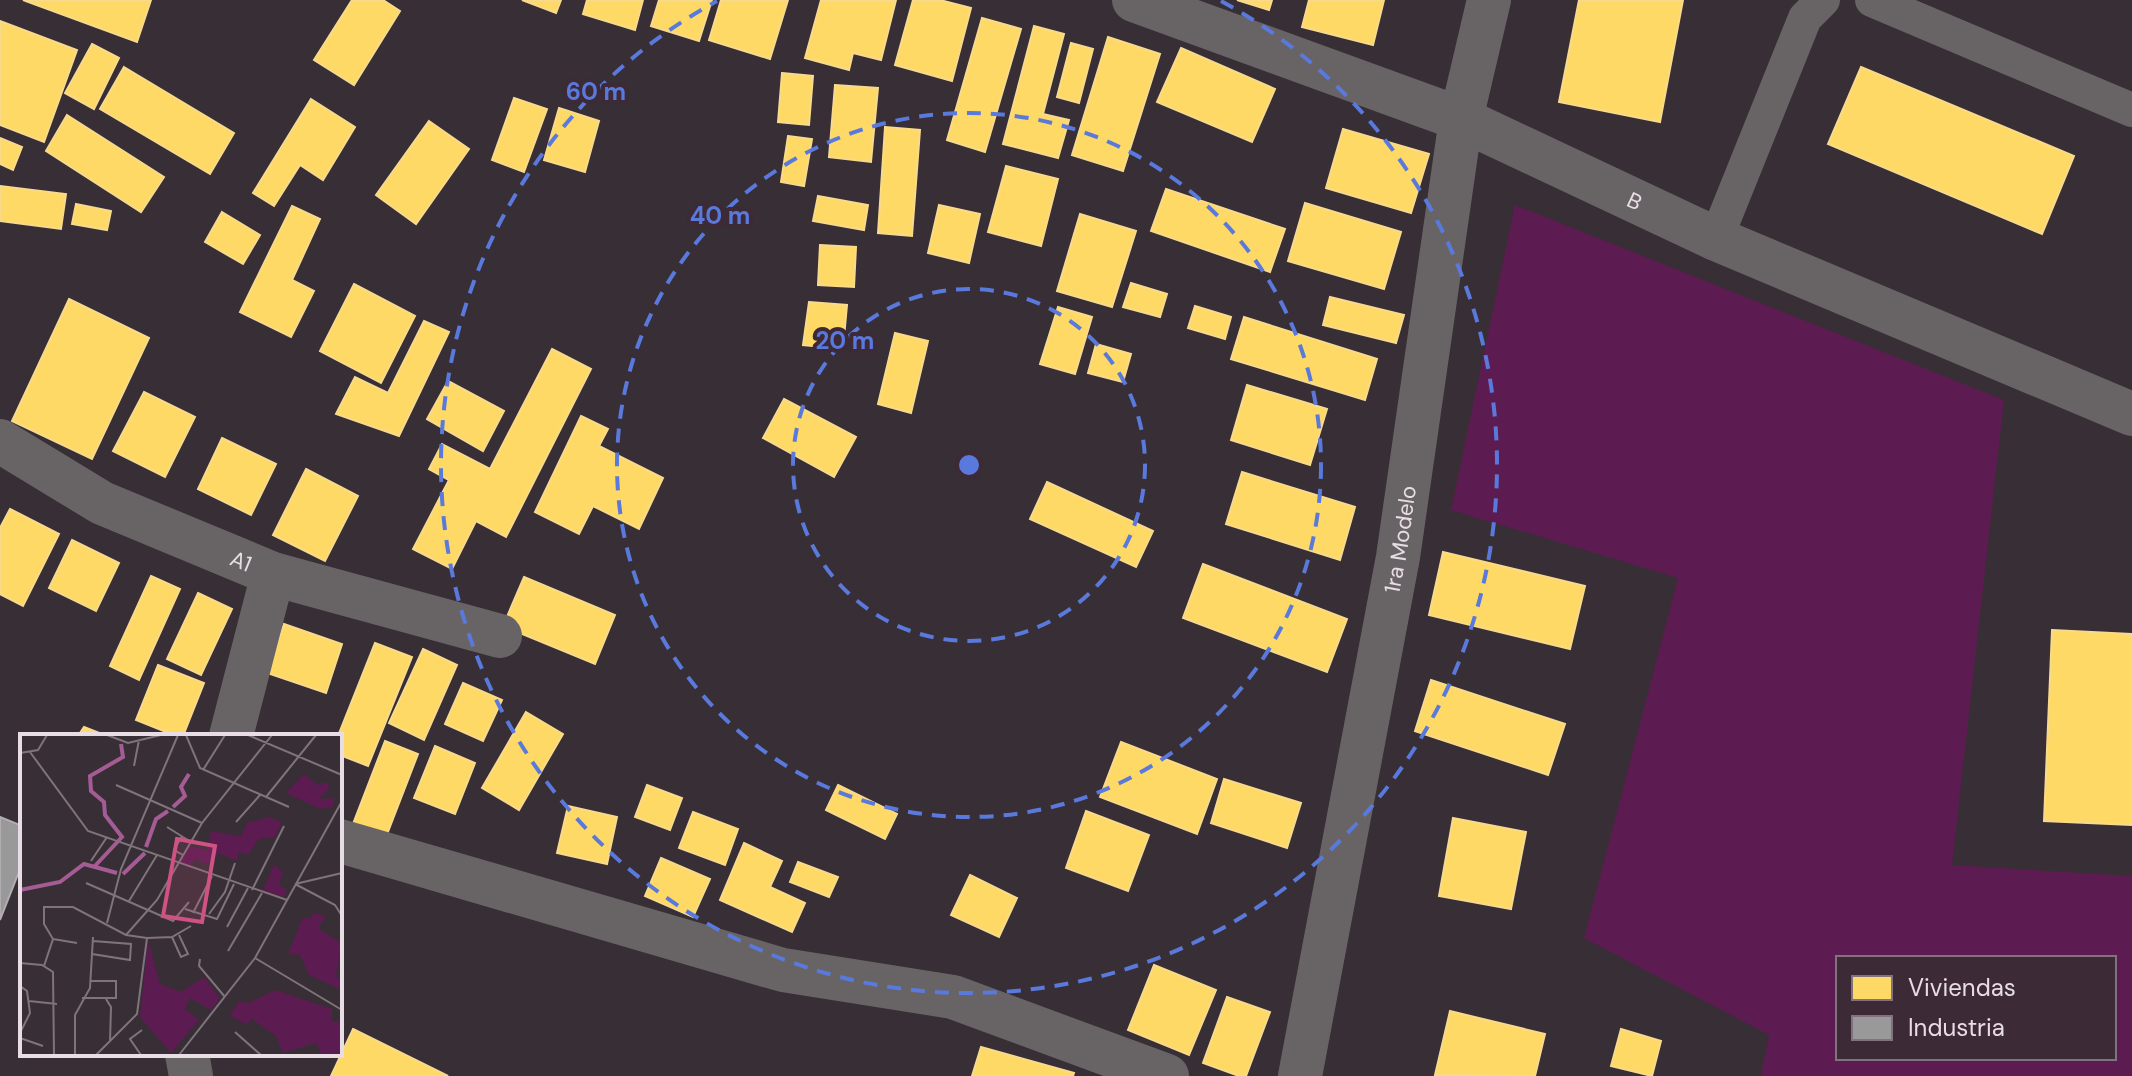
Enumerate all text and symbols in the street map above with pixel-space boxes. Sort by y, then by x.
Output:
text: 60 m [566,76,626,107]
street label: B [1622,185,1647,217]
text: 40 m [690,200,750,231]
text: 20 m [816,325,874,356]
centre of rings [955,451,983,479]
street label: 1ra Modelo [1377,484,1423,596]
street label: A1 [226,544,256,579]
inset map [20,734,342,1056]
legend [1836,956,2116,1060]
text: Viviendas [1908,972,2016,1003]
text: Industria [1908,1012,2005,1043]

